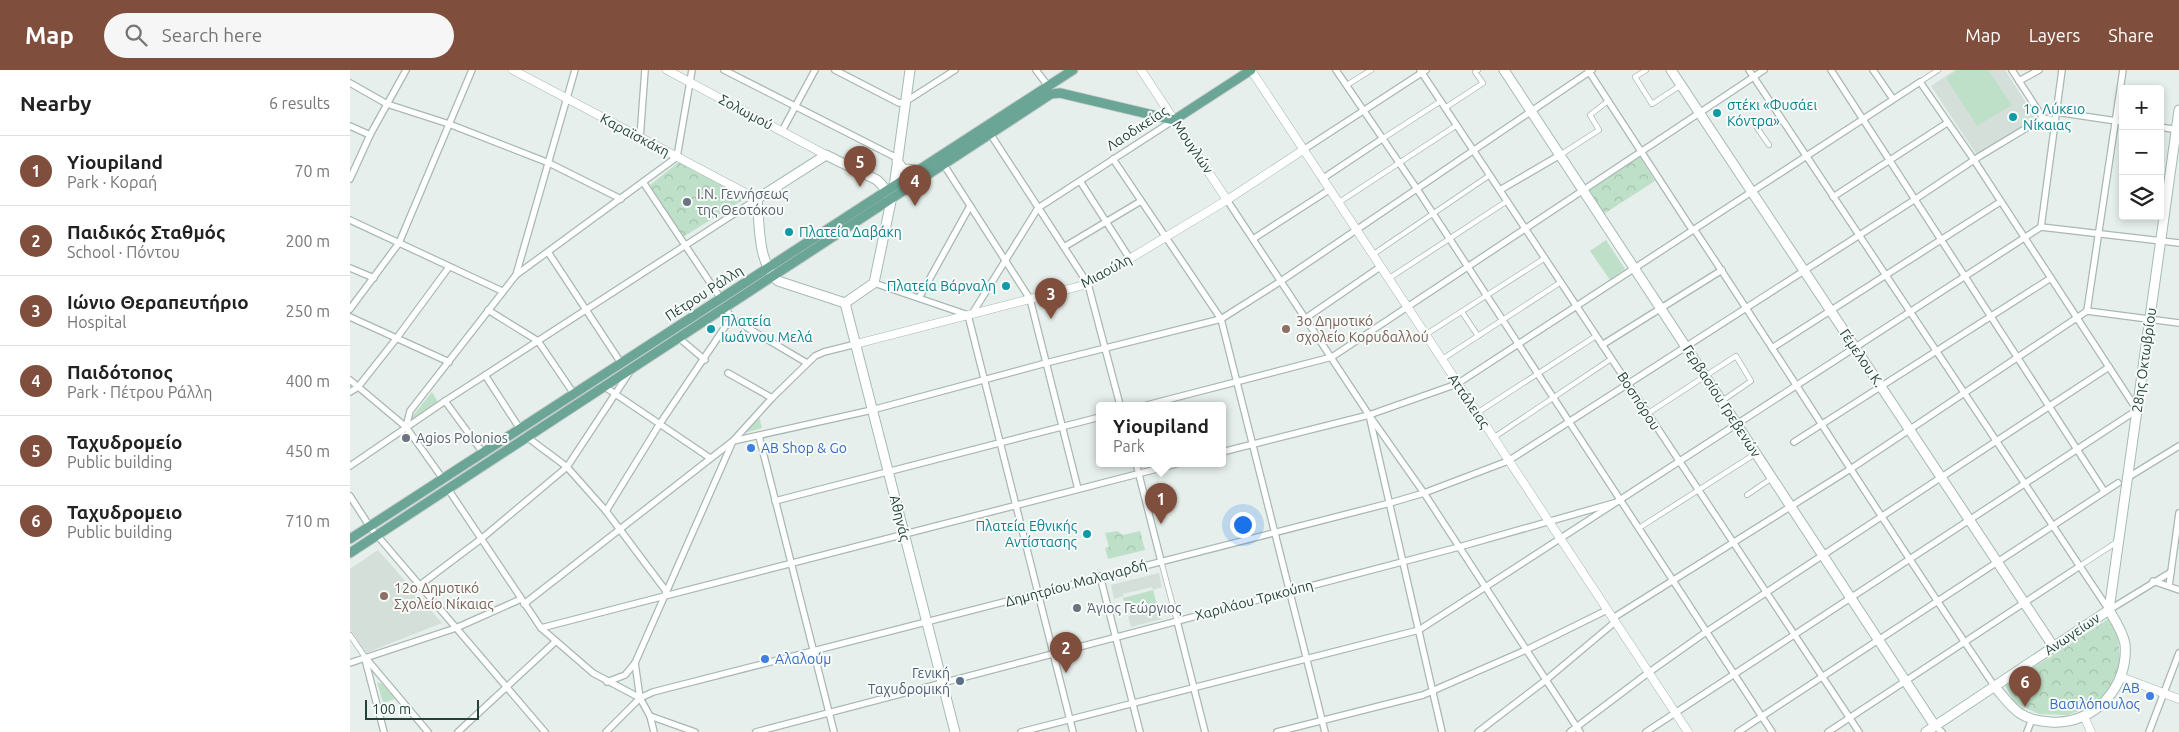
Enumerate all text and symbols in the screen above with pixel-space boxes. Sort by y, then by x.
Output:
search box [104,13,454,58]
icon: search [122,21,150,49]
text: Map [25,22,74,49]
text: Search here [162,24,262,46]
text: Map [1965,25,2001,45]
text: Layers [2029,25,2080,45]
text: Share [2108,25,2154,45]
map controls [2119,85,2164,220]
button: + [2119,85,2164,130]
text: Nearby [20,91,91,115]
street label: Σολωμού [716,91,776,133]
text: 6 results [269,94,330,112]
place label: στέκι «Φυσάει Κόντρα» [1727,97,1817,129]
place label: 1ο Λύκειο Νίκαιας [2023,101,2085,133]
street label: Λαοδικείας [1103,102,1171,154]
marker: στέκι «Φυσάει Κόντρα» [1711,107,1723,119]
street label: Καραϊσκάκη [598,110,672,160]
marker: 1ο Λύκειο Νίκαιας [2007,111,2019,123]
street label: Μουγλών [1170,118,1217,177]
button: − [2119,130,2164,175]
pin: 5 [844,146,876,187]
text: Yioupiland [67,151,163,173]
text: 1 [31,162,41,180]
text: 70 m [294,162,330,180]
pin: 4 [899,165,931,206]
text: Park · Κοραή [67,173,157,191]
button: layers [2119,175,2164,220]
place label: Ι.Ν. Γεννήσεως της Θεοτόκου [697,186,789,218]
marker: Ι.Ν. Γεννήσεως της Θεοτόκου [681,196,693,208]
text: Παιδικός Σταθμός [67,221,225,243]
place label: Πλατεία Δαβάκη [799,224,902,240]
marker: Πλατεία Δαβάκη [783,226,795,238]
text: 2 [31,232,41,250]
text: 200 m [285,232,330,250]
text: School · Πόντου [67,243,180,261]
street label: Μιαούλη [1078,251,1134,291]
street label: Πέτρου Ράλλη [662,262,746,324]
place label: Πλατεία Βάρναλη [887,278,996,294]
pin: 3 [1035,278,1067,319]
marker: Πλατεία Βάρναλη [1000,280,1012,292]
text: Ιώνιο Θεραπευτήριο [67,291,249,313]
text: 3 [31,302,41,320]
text: 250 m [285,302,330,320]
street label: 28ης Οκτωβρίου [2129,307,2159,413]
text: Hospital [67,313,126,331]
place label: Πλατεία Ιωάννου Μελά [721,313,813,345]
place label: 3ο Δημοτικό σχολείο Κορυδαλλού [1296,313,1429,345]
marker: Πλατεία Ιωάννου Μελά [705,323,717,335]
marker: 3ο Δημοτικό σχολείο Κορυδαλλού [1280,323,1292,335]
street label: Γέμελου Κ. [1837,326,1887,390]
street label: Γερβασίου Γρεβενών [1680,342,1764,460]
text: Παιδότοπος [67,361,173,383]
street label: Βοσπόρου [1614,369,1664,433]
street label: Αττάλειας [1445,371,1493,432]
text: 4 [31,372,41,390]
text: 400 m [285,372,330,390]
text: Park · Πέτρου Ράλλη [67,383,212,401]
popup [1096,402,1226,467]
text: Yioupiland [1113,415,1209,437]
place label: Agios Polonios [416,430,508,446]
text: Ταχυδρομείο [67,431,182,453]
marker: Agios Polonios [400,432,412,444]
text: Park [1113,437,1145,455]
place label: ΑΒ Shop & Go [761,440,847,456]
text: 5 [31,442,41,460]
text: 450 m [285,442,330,460]
marker: ΑΒ Shop & Go [745,442,757,454]
text: Public building [67,453,172,471]
pin: 1 [1145,483,1177,524]
street label: Αθηνάς [887,493,914,543]
text: Ταχυδρομειο [67,501,182,523]
text: 6 [31,512,41,530]
text: 710 m [285,512,330,530]
your location [1230,512,1256,538]
place label: Πλατεία Εθνικής Αντίστασης [976,518,1078,550]
text: Public building [67,523,172,541]
marker: Πλατεία Εθνικής Αντίστασης [1081,528,1093,540]
street label: Δημητρίου Μαλαγαρδή [1003,556,1149,610]
street label: Χαριλάου Τρικούπη [1193,577,1315,623]
place label: 12ο Δημοτικό Σχολείο Νίκαιας [394,580,494,612]
marker: 12ο Δημοτικό Σχολείο Νίκαιας [378,590,390,602]
place label: Άγιος Γεώργιος [1087,600,1182,616]
marker: Άγιος Γεώργιος [1071,602,1083,614]
street label: Ανωγείων [2041,610,2103,658]
pin: 2 [1050,632,1082,673]
place label: Αλαλούμ [775,651,831,667]
marker: Αλαλούμ [759,653,771,665]
place label: Γενική Ταχυδρομική [868,665,950,697]
pin: 6 [2009,666,2041,707]
marker: Γενική Ταχυδρομική [954,675,966,687]
place label: ΑΒ Βασιλόπουλος [2049,680,2141,712]
marker: ΑΒ Βασιλόπουλος [2144,690,2156,702]
scale bar [365,697,479,720]
text: 100 m [372,701,411,717]

